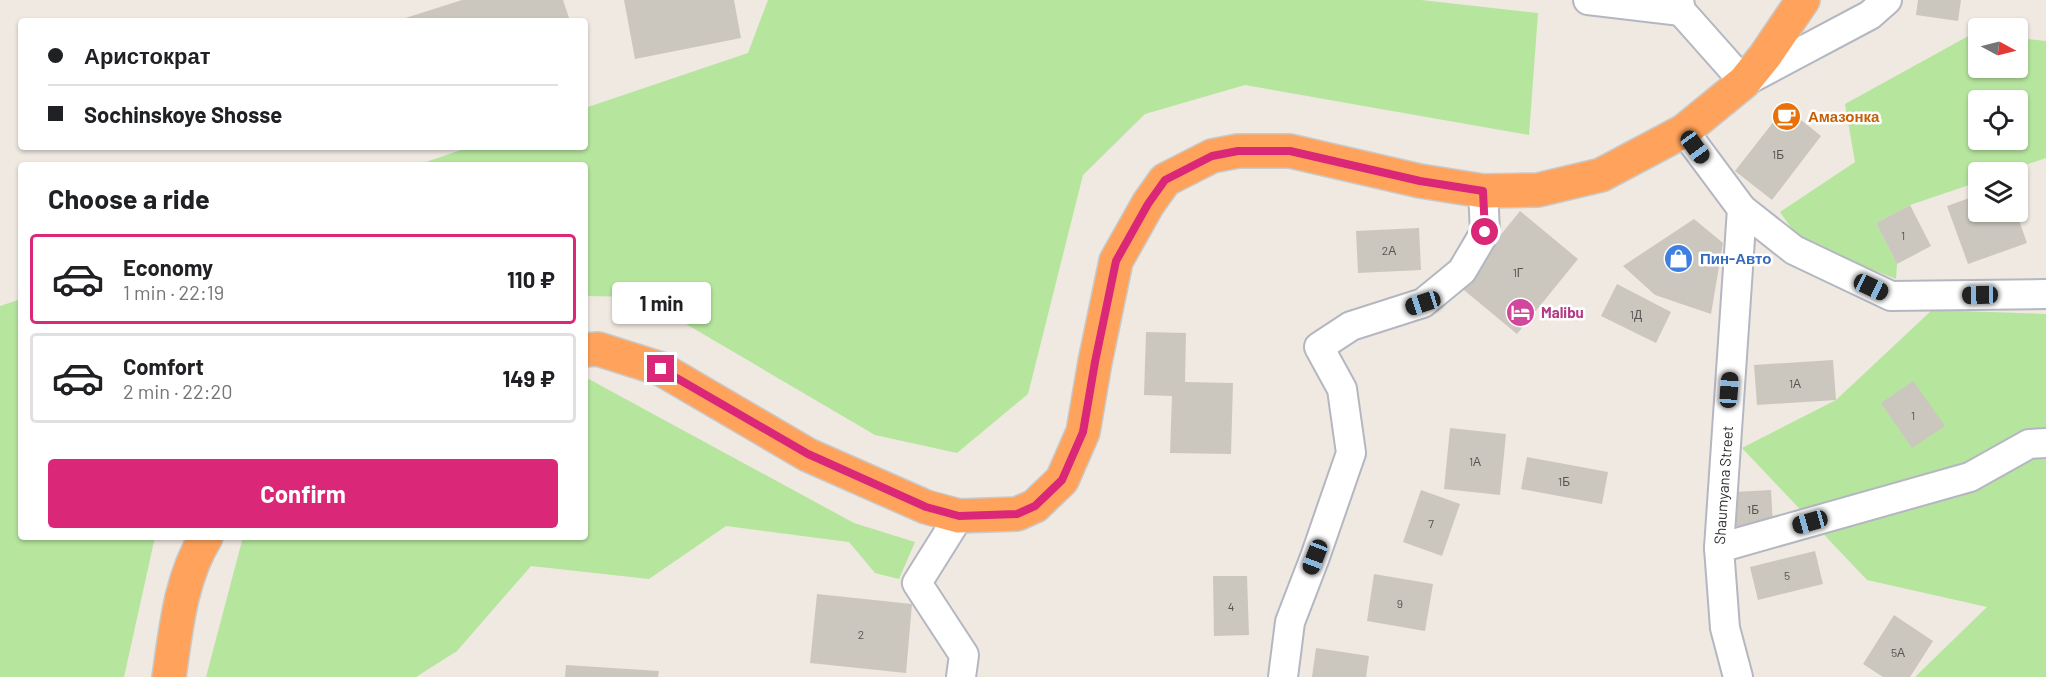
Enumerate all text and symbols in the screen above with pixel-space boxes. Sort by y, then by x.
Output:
north arrow [1968,18,2028,78]
map controls [1968,18,2028,222]
text: Аристократ [84,42,210,68]
button: locate [1968,90,2028,150]
cafe icon: Амазонка [1771,100,1803,132]
text: Sochinskoye Shosse [84,101,282,127]
place label: Амазонка [1808,107,1880,125]
car [1677,127,1713,167]
house number: 1Б [1772,147,1784,161]
button: layers [1968,162,2028,222]
text: Choose a ride [48,182,210,214]
route start [1471,218,1498,245]
house number: 1 [1901,228,1905,242]
shop icon: Пин-Авто [1663,242,1695,274]
house number: 2А [1382,243,1396,257]
place label: Пин-Авто [1700,249,1771,267]
icon: car [51,252,105,306]
text: Economy [123,254,213,280]
house number: 1Г [1513,265,1524,279]
text: 110 ₽ [507,266,555,292]
car [1851,271,1891,303]
text: 1 min · 22:19 [123,280,224,304]
callout: 1 min [612,282,710,324]
car [1962,286,1998,304]
car [1403,289,1443,317]
text: 1 min [640,291,683,315]
hotel icon: Malibu [1504,296,1536,328]
place label: Malibu [1541,303,1584,321]
house number: 1Д [1630,307,1642,322]
icon: car [51,351,105,405]
text: Comfort [123,353,204,379]
route end [647,355,674,382]
text: 149 ₽ [502,365,555,391]
car [1719,371,1739,409]
house number: 1А [1789,376,1801,390]
text: 2 min · 22:20 [123,379,233,403]
house number: 1 [1911,408,1915,422]
street label: Shaumyana Street [1710,425,1736,545]
house number: 1А [1469,454,1481,468]
button: Confirm [48,459,558,528]
house number: 1Б [1558,474,1570,488]
house number: 1Б [1747,502,1759,516]
car [1790,508,1830,536]
house number: 7 [1428,516,1434,530]
car [1300,537,1330,577]
house number: 5 [1784,568,1790,582]
house number: 9 [1397,596,1403,610]
house number: 4 [1228,599,1234,613]
house number: 2 [858,627,864,641]
house number: 5А [1891,645,1905,659]

